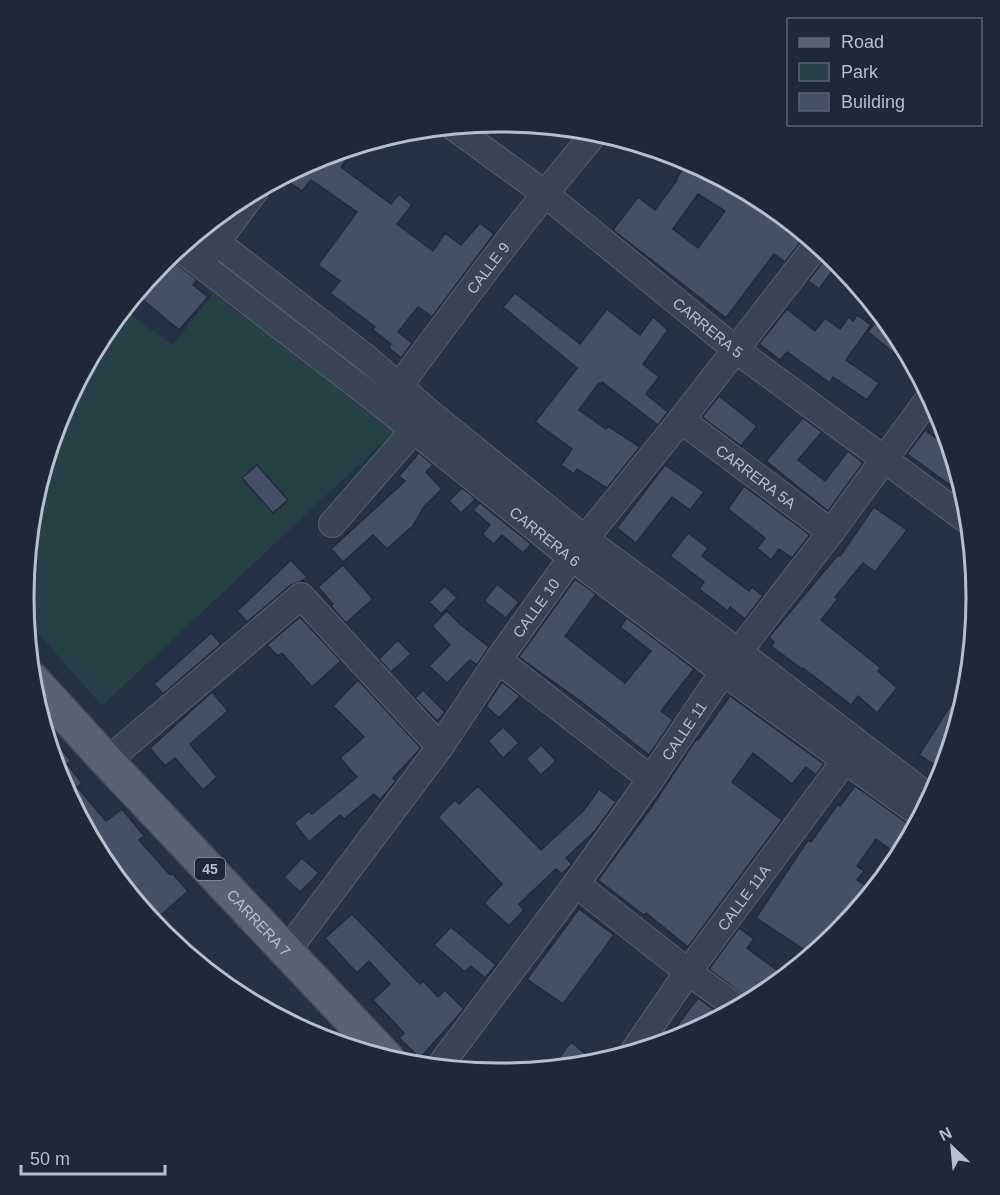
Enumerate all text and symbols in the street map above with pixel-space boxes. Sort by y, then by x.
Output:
legend [787,18,982,126]
text: Road [841,32,884,52]
text: Park [841,62,879,82]
text: Building [841,92,905,112]
street label: CALLE 9 [463,239,513,297]
street label: CARRERA 5 [670,294,746,361]
street label: CARRERA 5A [713,441,800,512]
street label: CARRERA 6 [507,503,584,569]
street label: CALLE 10 [509,575,562,640]
street label: CALLE 11 [658,698,709,763]
road number: 45 [195,858,225,880]
street label: CALLE 11A [714,861,773,934]
street label: CARRERA 7 [224,886,295,959]
north arrow [922,1117,982,1177]
text: N [937,1124,955,1144]
scale bar [21,1138,165,1176]
text: 50 m [30,1149,70,1169]

